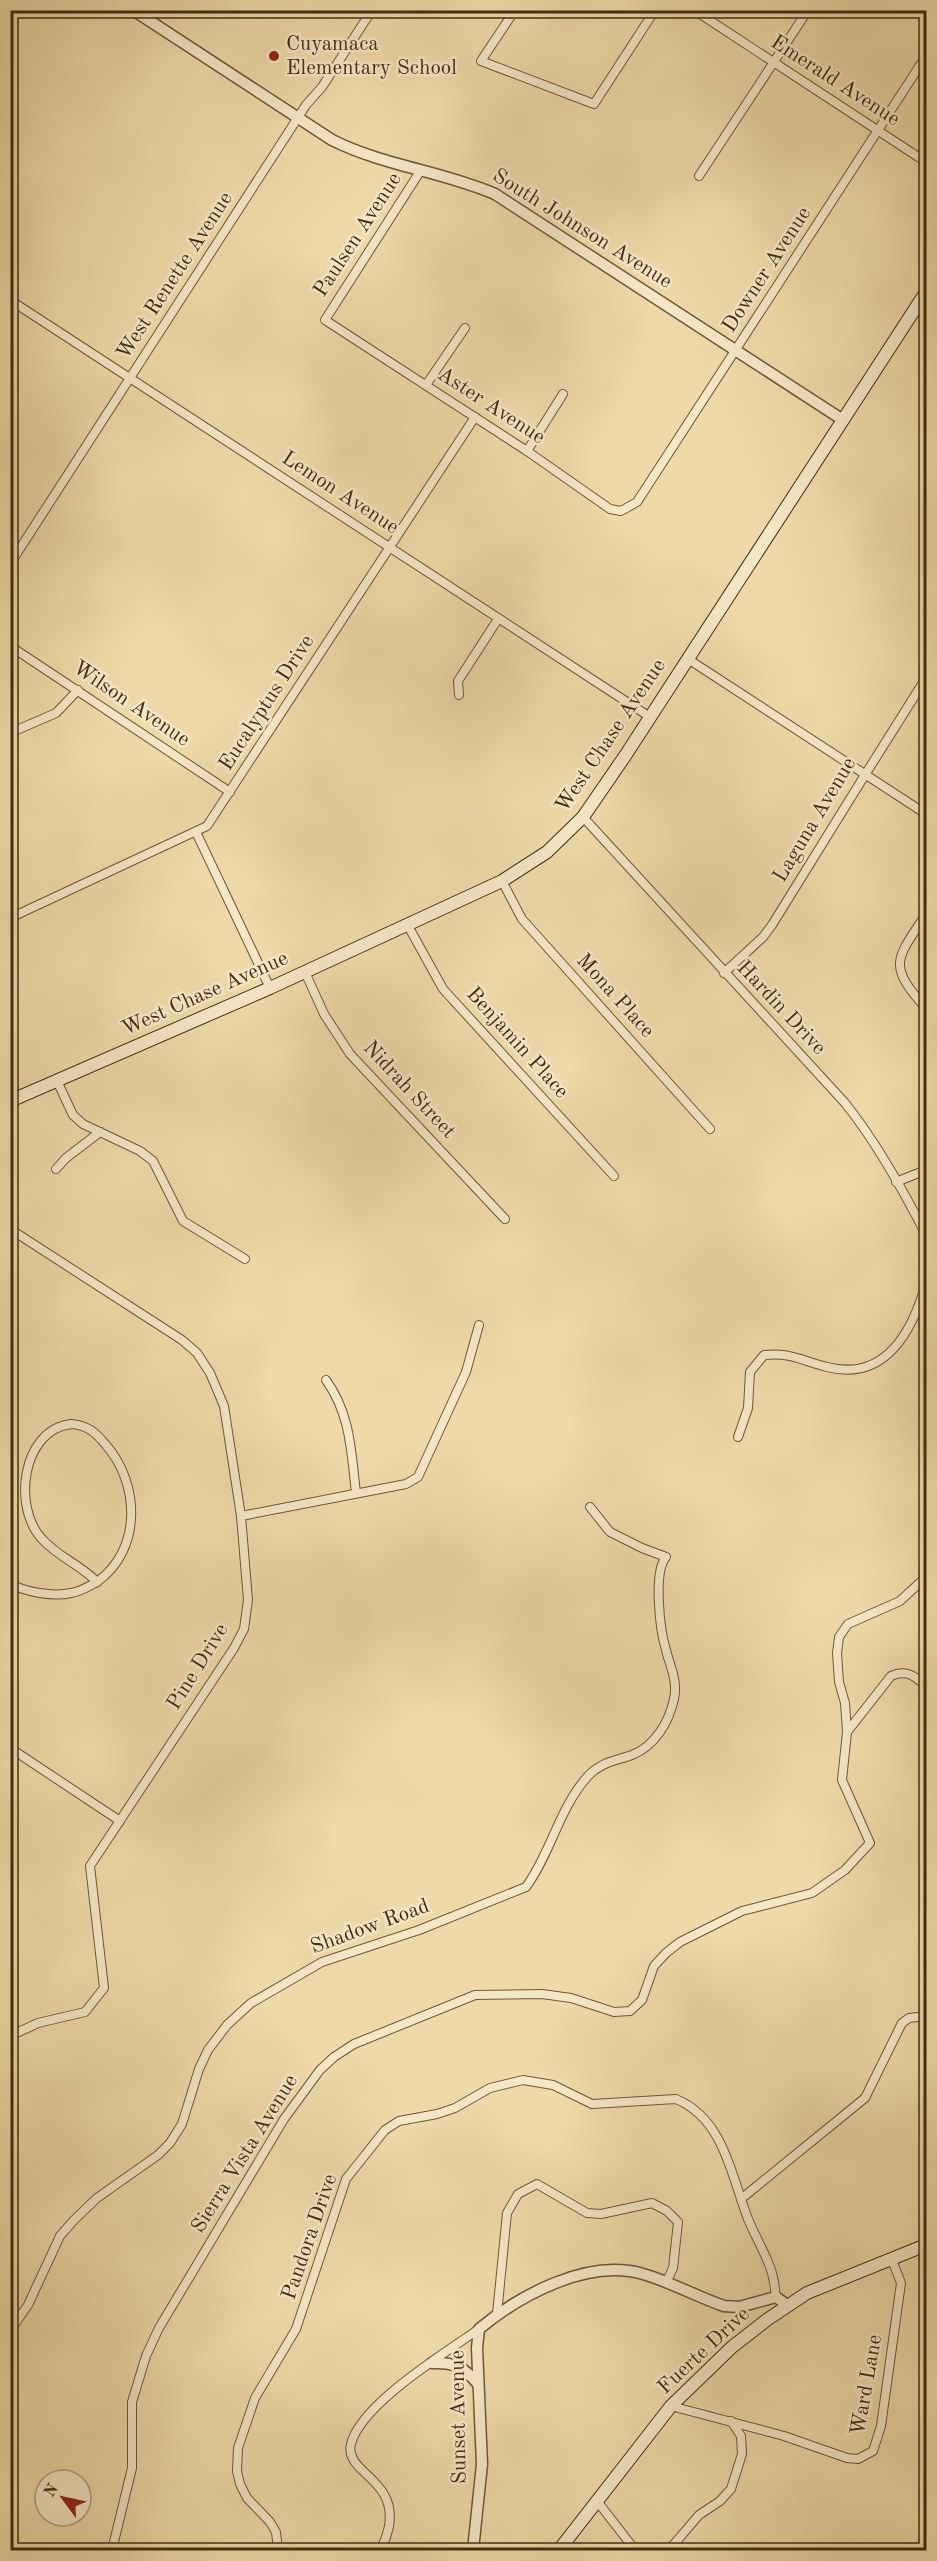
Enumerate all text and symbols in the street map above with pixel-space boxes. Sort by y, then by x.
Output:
street label: Emerald Avenue [767,32,903,130]
place label: Cuyamaca Elementary School [286,34,457,79]
marker: Cuyamaca Elementary School [267,49,281,63]
street label: South Johnson Avenue [489,165,675,293]
street label: Paulsen Avenue [310,169,406,301]
street label: West Renette Avenue [113,188,237,364]
street label: Downer Avenue [719,203,815,337]
street label: Aster Avenue [434,364,548,448]
street label: Lemon Avenue [278,447,402,539]
street label: Eucalyptus Drive [215,631,319,775]
street label: West Chase Avenue [552,656,670,816]
street label: Wilson Avenue [69,657,193,751]
street label: Laguna Avenue [770,754,860,886]
street label: West Chase Avenue [119,948,291,1040]
street label: Mona Place [572,950,658,1042]
street label: Hardin Drive [732,957,830,1059]
street label: Benjamin Place [462,983,572,1103]
street label: Nidrah Street [359,1037,459,1143]
street label: Pine Drive [163,1620,233,1714]
street label: Shadow Road [308,1896,432,1958]
street label: Sierra Vista Avenue [188,2071,302,2237]
street label: Pandora Drive [279,2171,341,2303]
street label: Fuerte Drive [654,2303,754,2399]
street label: Ward Lane [848,2333,886,2437]
street label: Sunset Avenue [447,2350,471,2484]
north arrow [33,2468,93,2528]
text: N [42,2481,63,2500]

